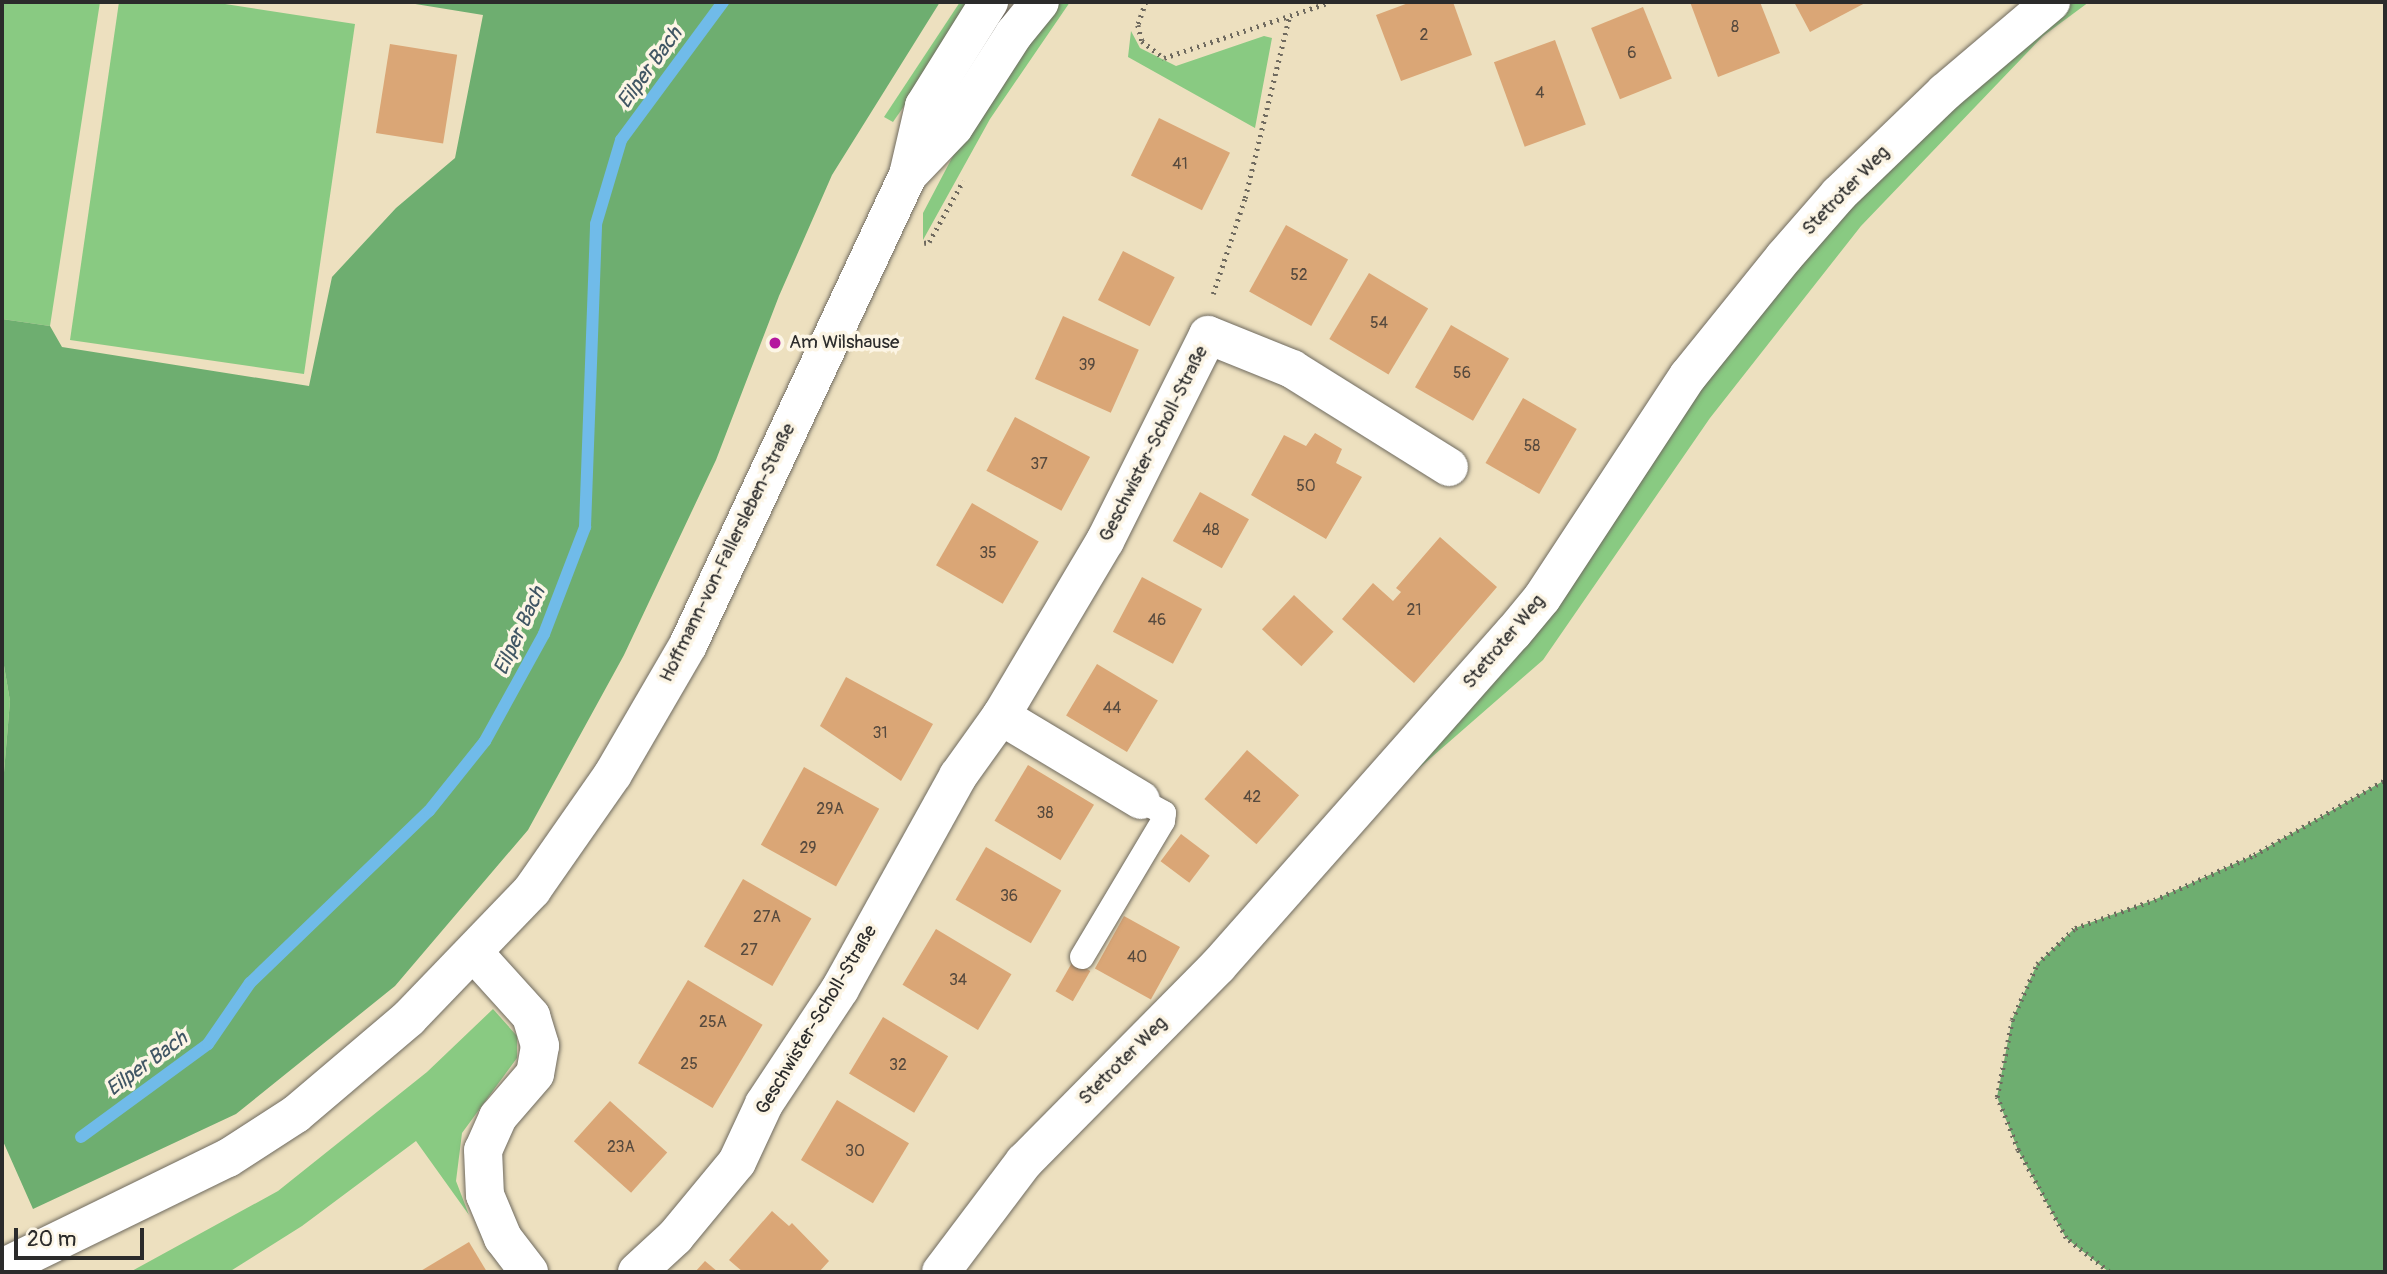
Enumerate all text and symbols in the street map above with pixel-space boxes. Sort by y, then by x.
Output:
house number: 8 [1731,17,1739,37]
water label: Eilper Bach [612,23,688,113]
house number: 2 [1420,25,1428,45]
house number: 6 [1627,43,1637,63]
house number: 4 [1535,83,1545,103]
street label: Stetroter Weg [1798,142,1894,240]
house number: 41 [1172,154,1188,174]
house number: 52 [1290,265,1308,285]
house number: 54 [1370,313,1388,333]
place label: Am Wilshause [789,332,899,354]
marker: Am Wilshause [767,335,783,351]
street label: Geschwister-Scholl-Straße [1095,342,1213,546]
house number: 39 [1078,355,1096,375]
house number: 56 [1453,363,1471,383]
street label: Hoffmann-von-Fallersleben-Straße [655,420,801,686]
house number: 58 [1524,436,1540,456]
house number: 37 [1030,454,1048,474]
house number: 50 [1296,476,1316,496]
house number: 48 [1202,520,1220,540]
house number: 35 [979,543,997,563]
water label: Eilper Bach [489,583,551,679]
street label: Stetroter Weg [1458,590,1550,694]
house number: 21 [1406,600,1422,620]
house number: 46 [1148,610,1166,630]
house number: 44 [1103,698,1121,718]
house number: 31 [872,723,888,743]
house number: 42 [1243,787,1261,807]
house number: 29A [816,799,844,819]
house number: 38 [1037,803,1053,823]
house number: 29 [799,838,817,858]
house number: 36 [1000,886,1018,906]
house number: 27A [753,907,781,927]
street label: Geschwister-Scholl-Straße [751,921,883,1119]
house number: 27 [740,940,758,960]
house number: 40 [1127,947,1147,967]
house number: 34 [949,970,967,990]
house number: 25A [699,1012,727,1032]
street label: Stetroter Weg [1074,1012,1172,1110]
water label: Eilper Bach [102,1026,192,1102]
house number: 25 [680,1054,698,1074]
house number: 32 [889,1055,907,1075]
house number: 23A [607,1137,635,1157]
house number: 30 [845,1141,865,1161]
scale bar [18,1214,147,1258]
text: 20 m [27,1226,76,1253]

